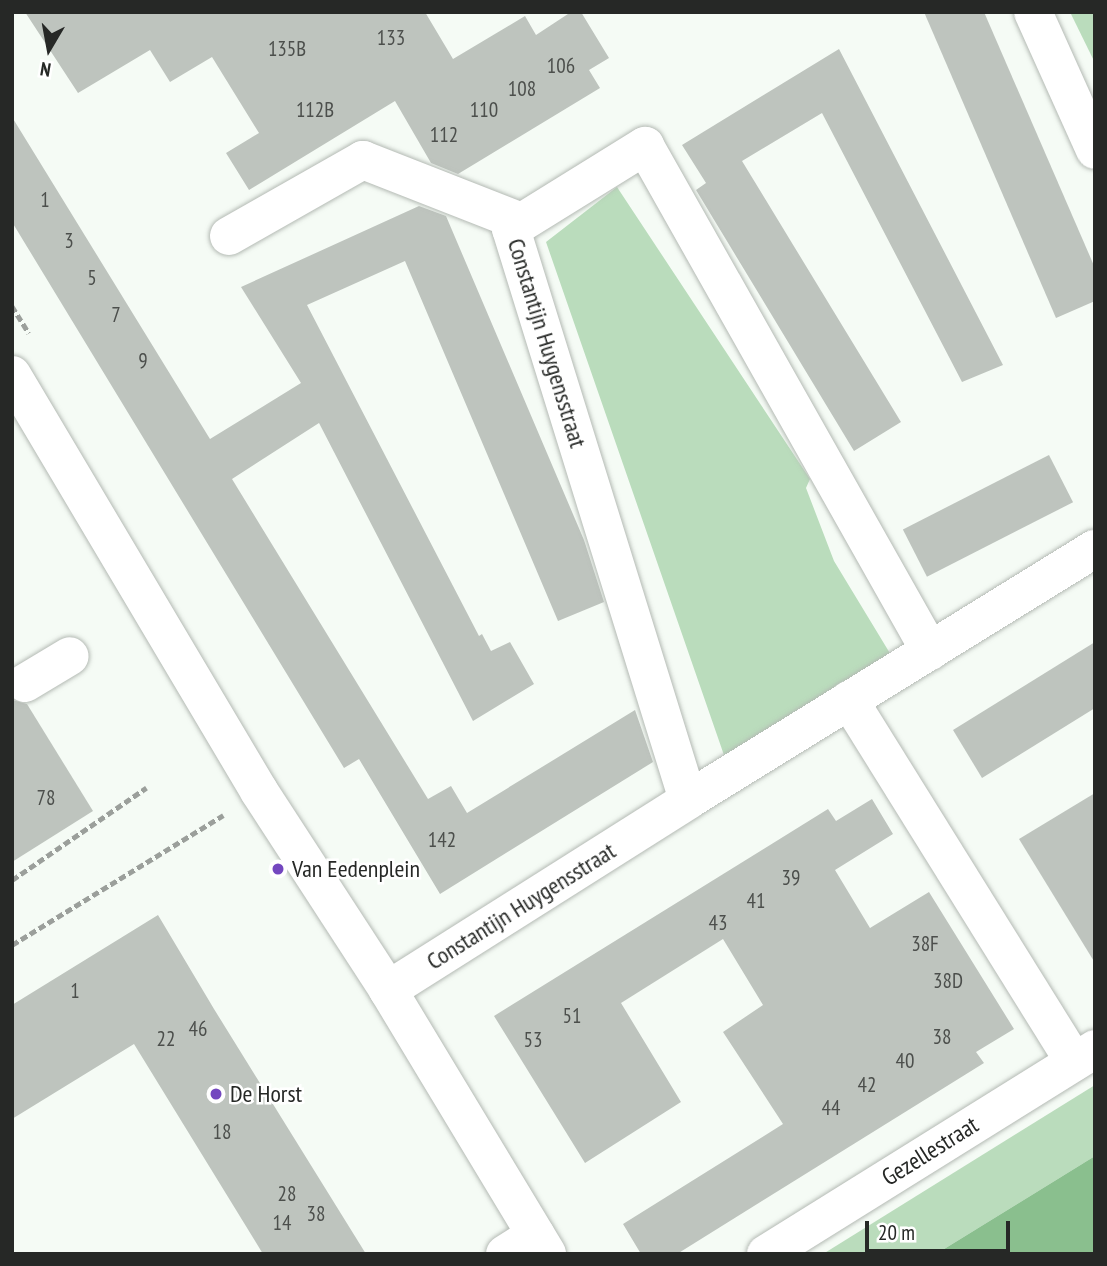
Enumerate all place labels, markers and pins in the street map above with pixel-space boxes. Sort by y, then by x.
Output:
place label: Van Eedenplein [292,855,420,883]
marker: Van Eedenplein [270,861,286,877]
place label: De Horst [230,1080,302,1108]
marker: De Horst [208,1086,224,1102]

